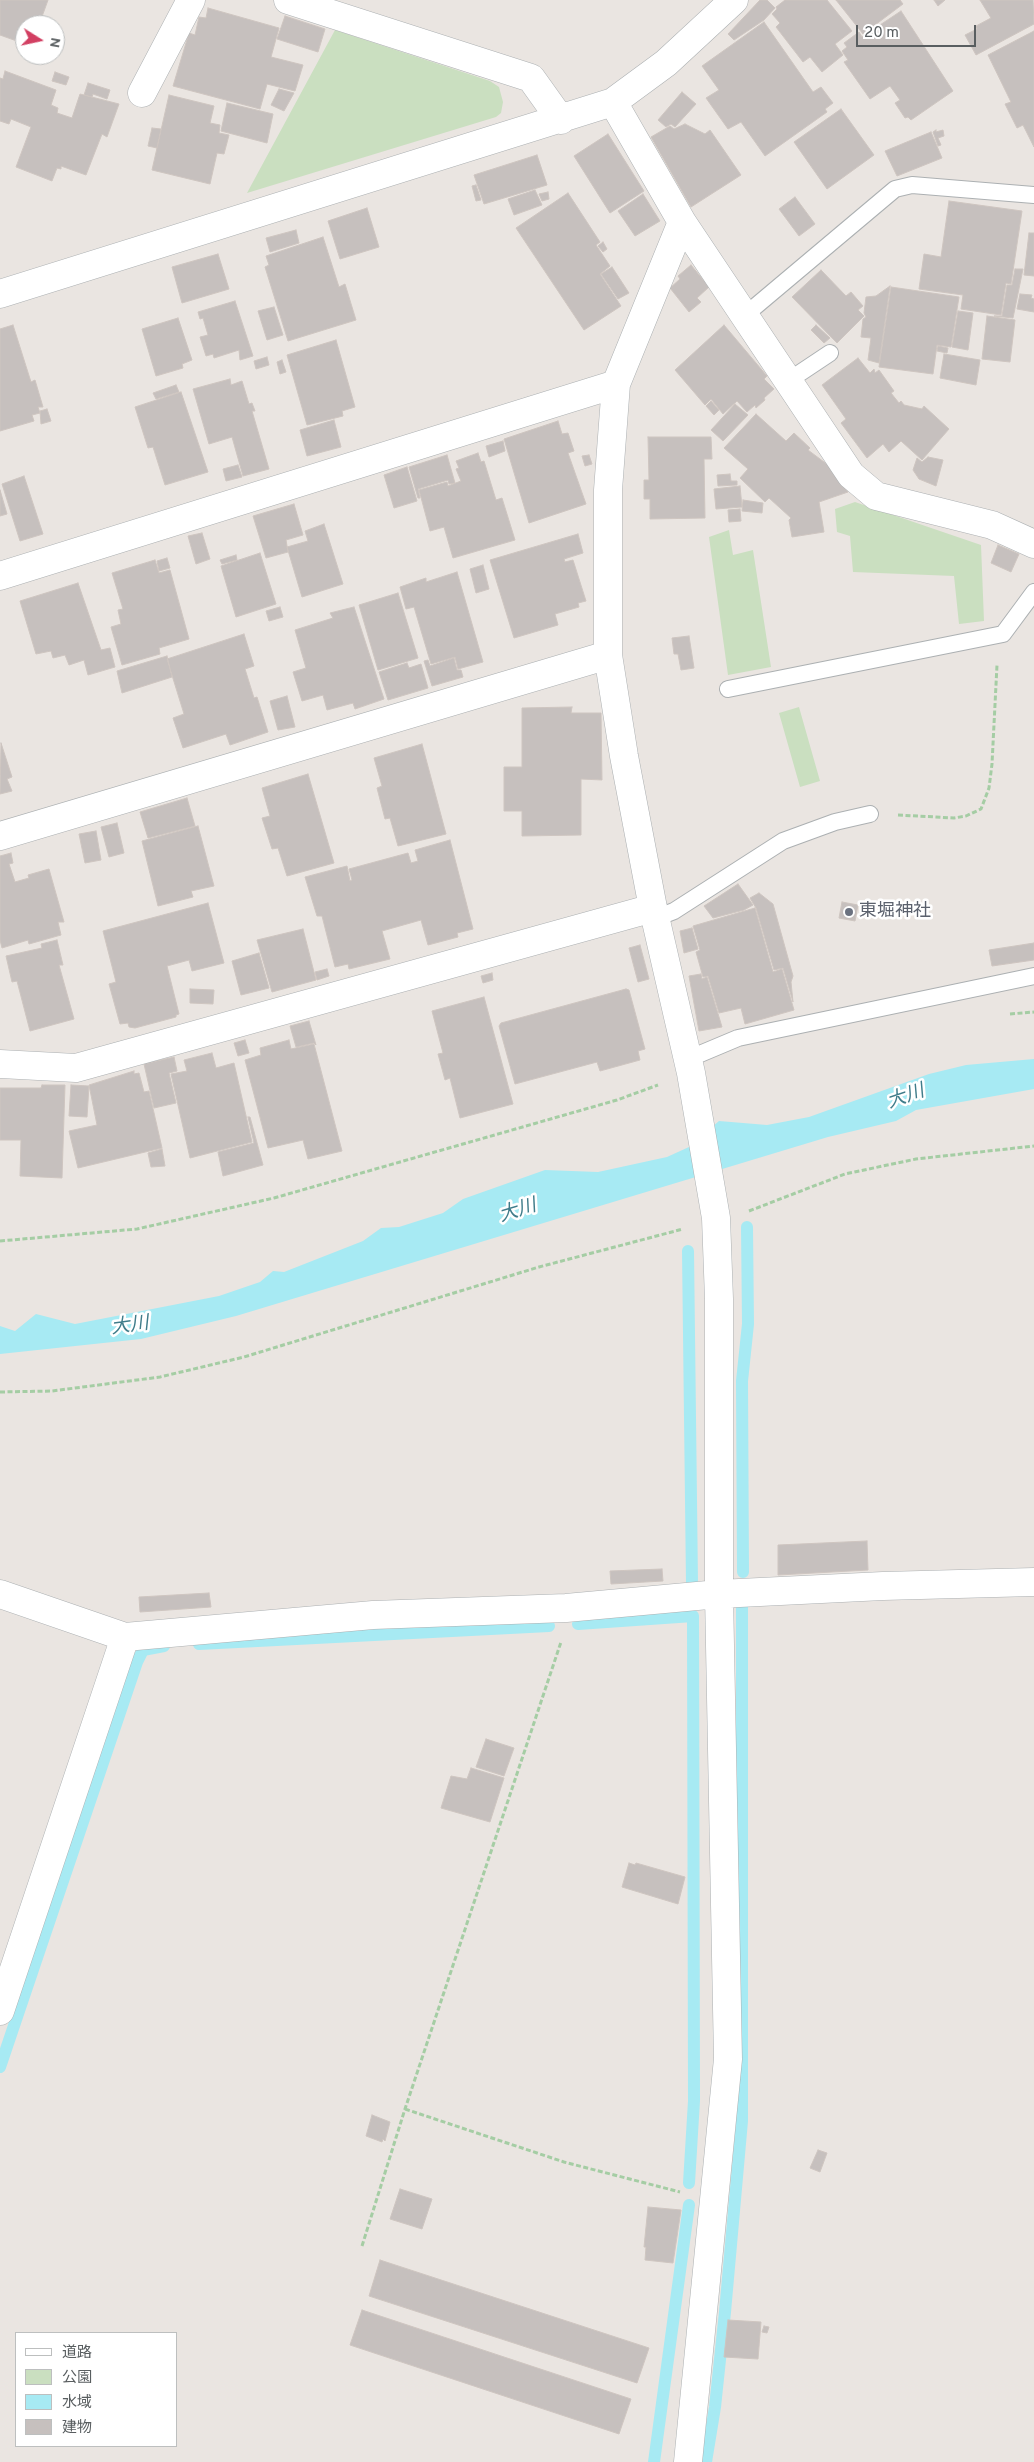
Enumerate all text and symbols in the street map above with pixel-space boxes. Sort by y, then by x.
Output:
north arrow [15,15,65,65]
scale bar [859,15,979,47]
text: 20 m [864,24,899,43]
text: N [45,36,64,49]
place label: 東堀神社 [859,901,931,923]
marker: 東堀神社 [843,906,855,918]
water label: 大川 [884,1081,928,1115]
water label: 大川 [496,1196,540,1228]
water label: 大川 [110,1313,150,1341]
legend [15,2332,178,2447]
text: 道路 [62,2344,92,2363]
text: 公園 [62,2369,92,2388]
text: 水域 [62,2394,92,2413]
text: 建物 [62,2419,92,2438]

